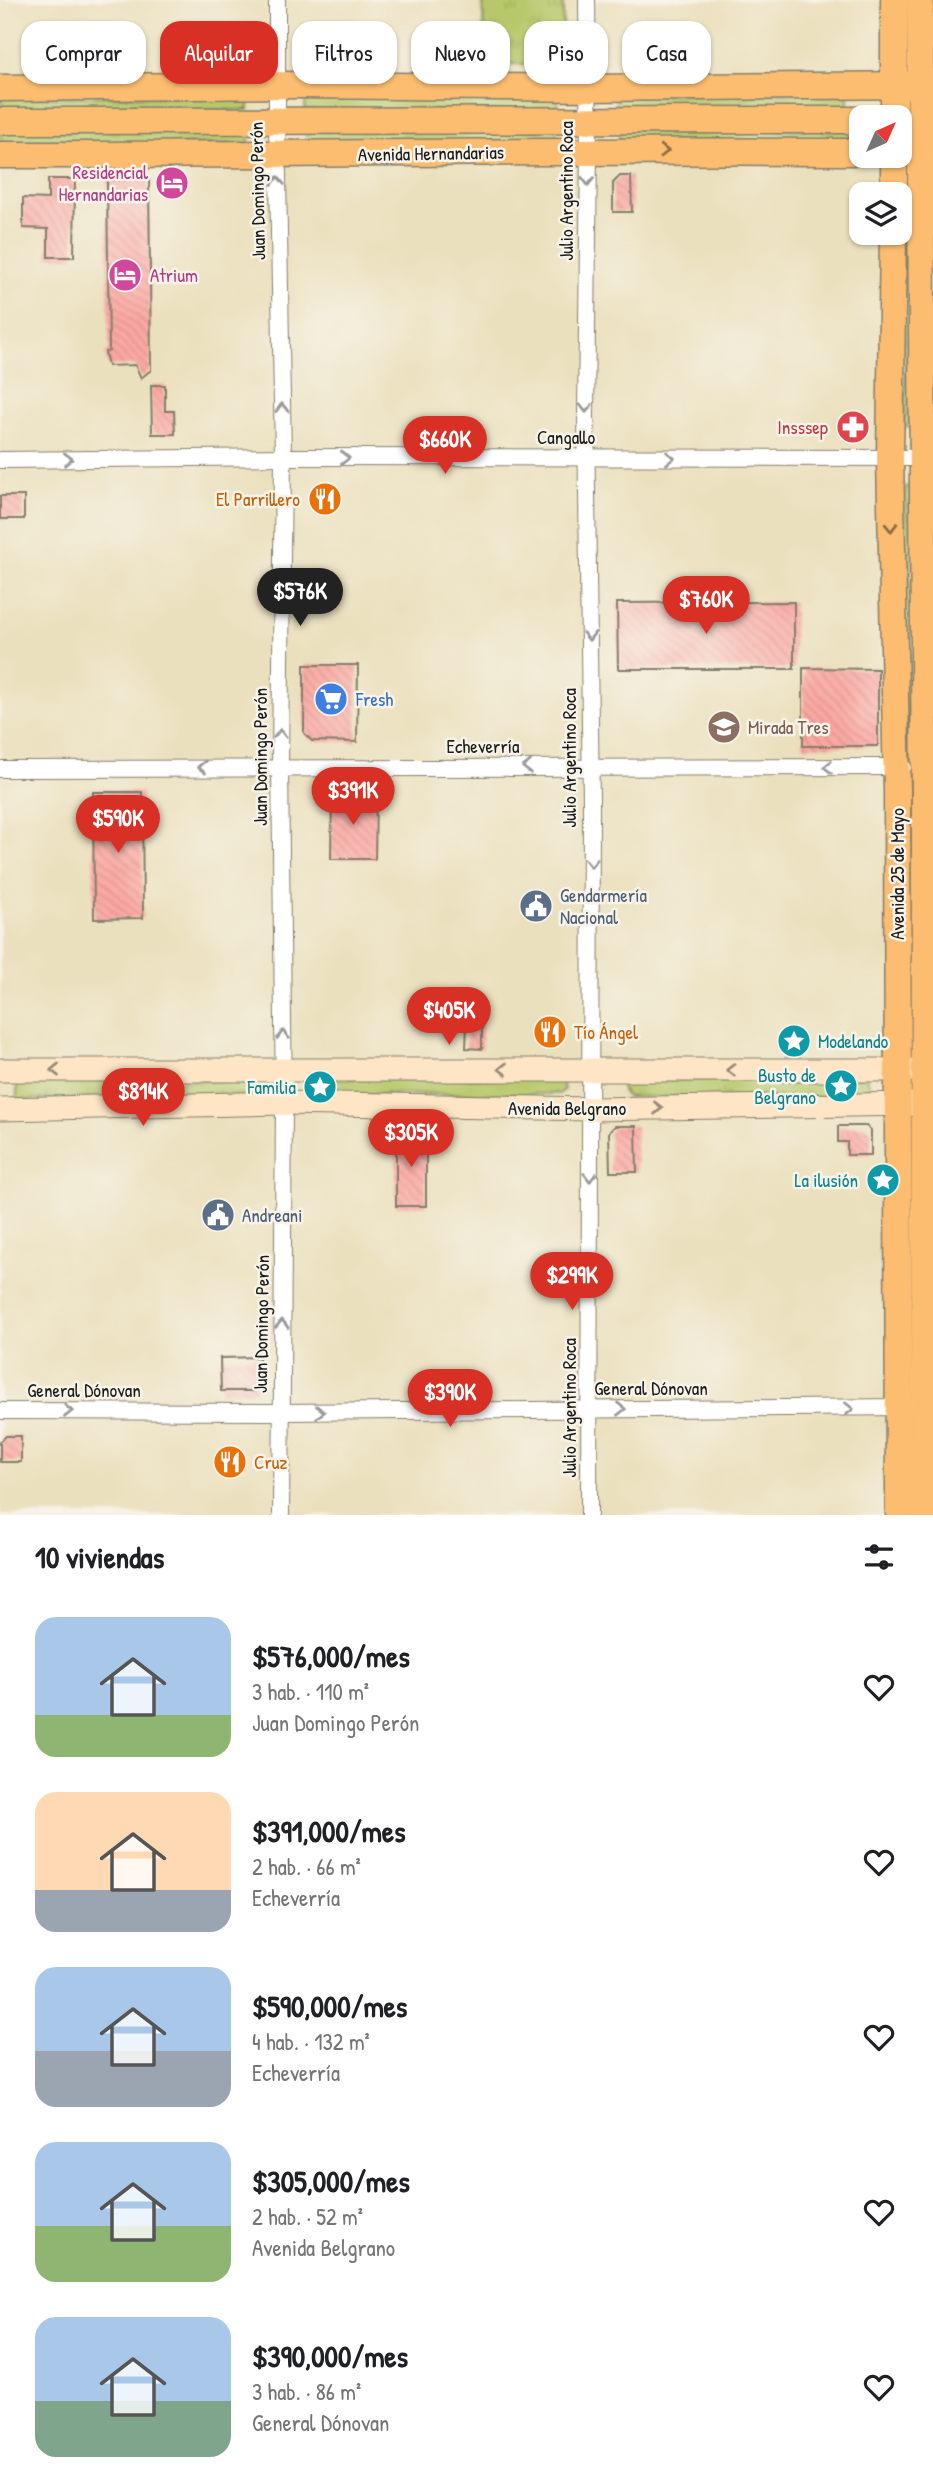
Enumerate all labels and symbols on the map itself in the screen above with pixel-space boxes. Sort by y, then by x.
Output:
north arrow [849,105,912,168]
street label: Julio Argentino Roca [553,121,579,261]
street label: Juan Domingo Perón [243,122,271,260]
street label: Avenida Hernandarias [358,139,504,167]
one-way arrow [660,143,670,159]
place label: Residencial Hernandarias [58,159,149,207]
hotel icon: Residencial Hernandarias [153,164,191,202]
one-way arrow [270,175,286,186]
one-way arrow [581,176,596,187]
hotel icon: Atrium [106,256,144,294]
place label: Atrium [150,262,198,288]
one-way arrow [274,403,290,413]
one-way arrow [578,404,594,414]
pharmacy icon: Insssep [834,408,872,446]
place label: Insssep [777,414,828,440]
pin: $660K [396,416,494,476]
street label: Cangallo [537,424,595,450]
one-way arrow [340,450,350,466]
one-way arrow [665,450,676,466]
one-way arrow [63,451,74,467]
restaurant icon: El Parrillero [306,480,344,518]
place label: El Parrillero [216,486,300,512]
one-way arrow [884,521,899,532]
pin: $576K [251,568,349,628]
pin: $760K [657,576,755,636]
one-way arrow [581,631,597,641]
supermarket icon: Fresh [312,680,350,718]
place label: Fresh [355,686,393,712]
street label: Juan Domingo Perón [247,688,273,826]
street label: Julio Argentino Roca [556,688,582,828]
school or university icon: Mirada Tres [705,708,743,746]
place label: Mirada Tres [748,714,829,740]
one-way arrow [272,728,288,739]
street label: Echeverría [447,733,520,759]
one-way arrow [196,759,206,775]
one-way arrow [521,759,532,775]
one-way arrow [822,759,833,775]
pin: $391K [304,768,402,827]
pin: $590K [69,796,167,855]
street label: Avenida 25 de Mayo [884,808,910,940]
one-way arrow [583,858,599,869]
place label: Gendarmería Nacional [560,882,647,930]
public building icon: Gendarmería Nacional [517,887,555,925]
pin: $405K [400,988,498,1047]
restaurant icon: Tío Ángel [531,1013,569,1051]
place label: Tío Ángel [574,1019,639,1045]
place icon: Modelando [775,1022,813,1060]
place label: Modelando [818,1028,888,1054]
one-way arrow [276,1029,291,1040]
one-way arrow [498,1061,508,1077]
one-way arrow [50,1062,60,1078]
one-way arrow [725,1062,736,1078]
place label: Busto de Belgrano [754,1062,816,1110]
place icon: Busto de Belgrano [822,1067,860,1105]
pin: $814K [94,1068,192,1128]
place icon: Familia [301,1068,339,1106]
place label: Familia [246,1074,297,1100]
street label: Avenida Belgrano [508,1095,626,1121]
one-way arrow [654,1100,664,1116]
pin: $305K [362,1110,460,1169]
place icon: La ilusión [864,1161,902,1199]
place label: La ilusión [794,1167,858,1193]
one-way arrow [582,1173,598,1183]
public building icon: Andreani [199,1196,237,1234]
place label: Andreani [242,1202,302,1228]
pin: $299K [523,1252,621,1312]
street label: Juan Domingo Perón [247,1255,275,1393]
one-way arrow [274,1319,289,1330]
street label: Julio Argentino Roca [556,1338,582,1478]
pin: $390K [401,1370,499,1429]
street label: General Dónovan [594,1375,708,1401]
street label: General Dónovan [27,1377,141,1403]
one-way arrow [616,1401,627,1417]
one-way arrow [844,1401,854,1417]
one-way arrow [63,1403,74,1419]
one-way arrow [315,1404,326,1420]
restaurant icon: Cruz [211,1443,249,1481]
place label: Cruz [254,1449,287,1475]

